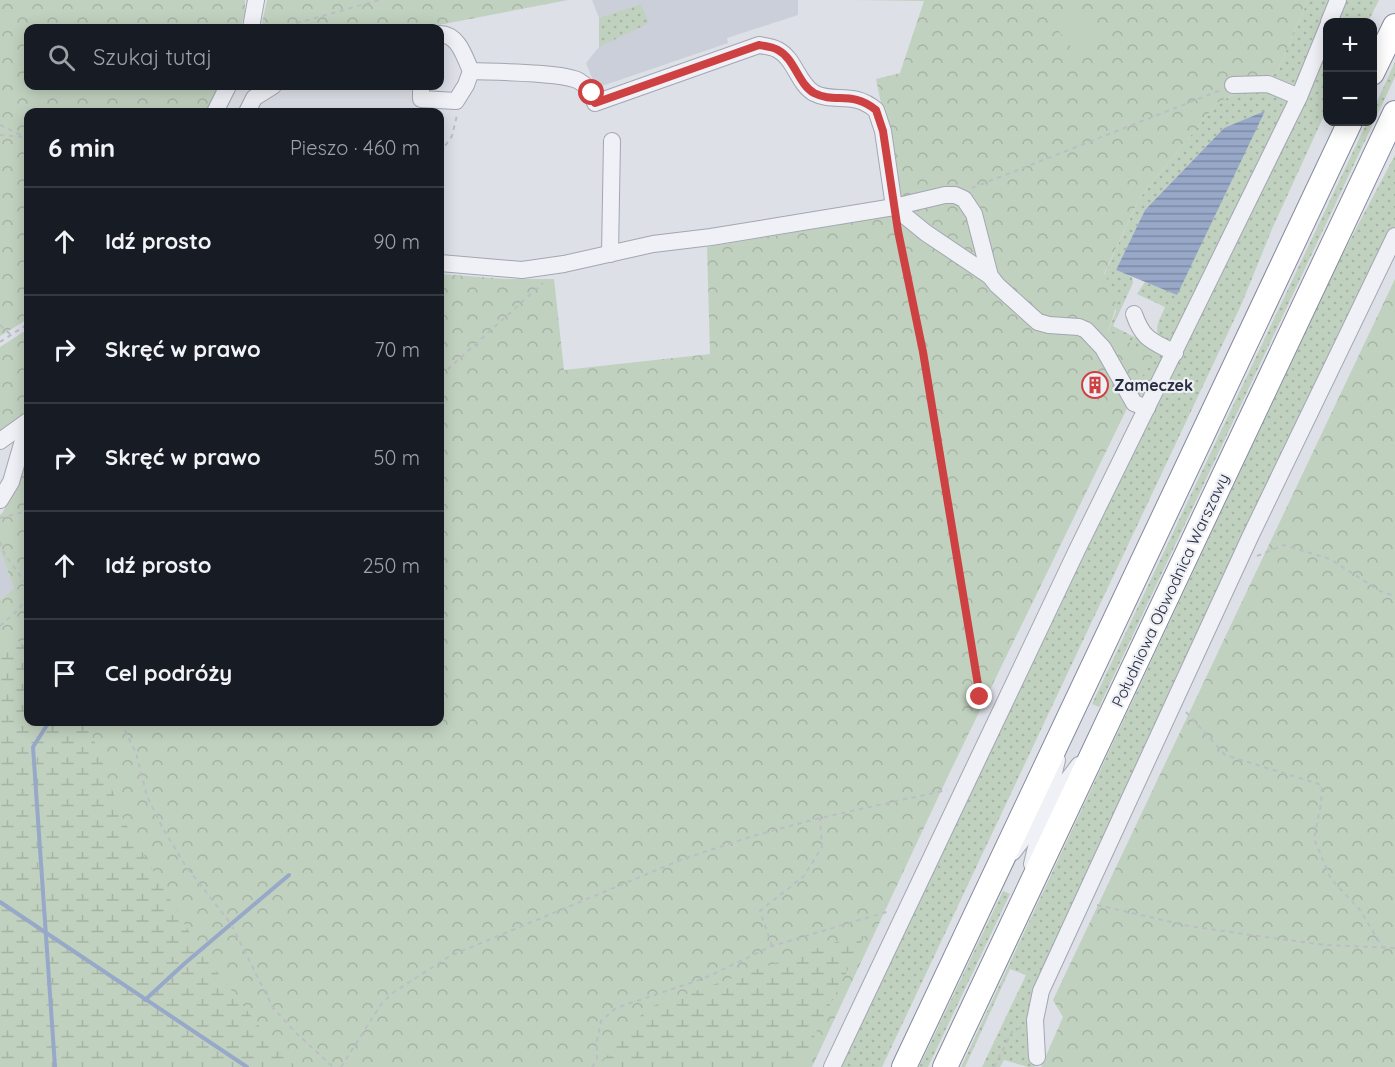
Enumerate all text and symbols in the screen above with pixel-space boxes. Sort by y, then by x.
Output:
map controls [1323,18,1377,126]
button: + [1323,18,1377,72]
search box [24,24,444,90]
icon: search [45,41,78,74]
text: Szukaj tutaj [93,43,212,71]
button: − [1323,72,1377,126]
route start [578,79,604,105]
text: 6 min [48,131,115,164]
text: Pieszo · 460 m [290,135,420,160]
icon: ahead [48,225,81,258]
text: Idź prosto [105,227,212,255]
text: 90 m [373,229,420,254]
icon: right [48,333,81,366]
text: Skręć w prawo [105,335,261,363]
text: 70 m [374,337,420,362]
building icon: Zameczek [1080,370,1110,400]
place label: Zameczek [1114,375,1193,395]
icon: right [48,441,81,474]
text: Skręć w prawo [105,443,261,471]
text: 50 m [374,445,420,470]
street label: Południowa Obwodnica Warszawy [1107,470,1233,710]
icon: ahead [48,549,81,582]
text: Idź prosto [105,551,212,579]
text: 250 m [362,553,420,578]
icon: arrive [48,657,81,690]
text: Cel podróży [105,659,232,687]
route end [966,683,992,709]

